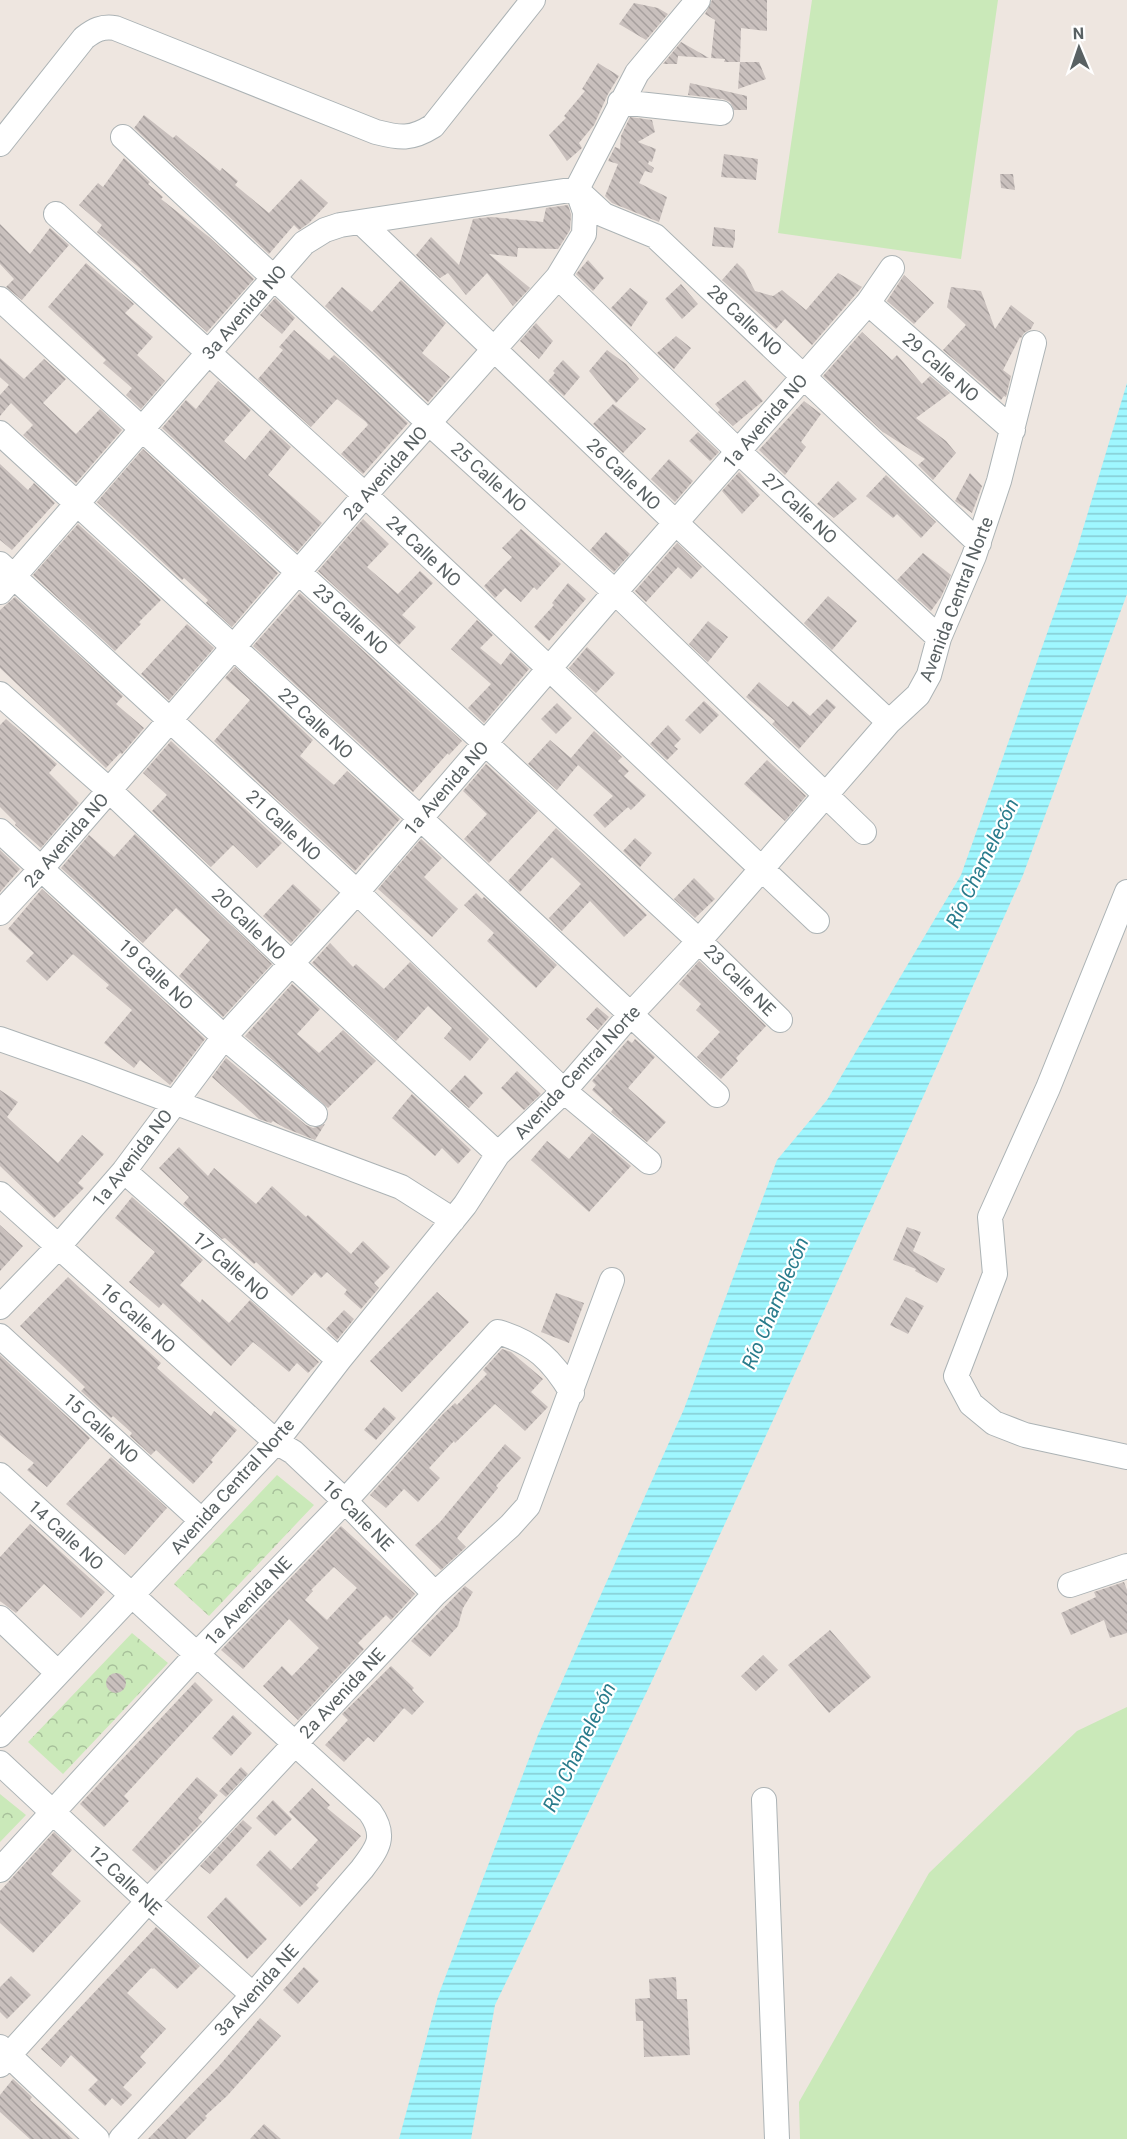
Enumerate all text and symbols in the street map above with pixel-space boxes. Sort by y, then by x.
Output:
north arrow [1049,18,1109,78]
text: N [1073,24,1084,43]
street label: 3a Avenida NO [197,261,291,363]
street label: 28 Calle NO [703,280,787,360]
street label: 29 Calle NO [899,328,983,406]
street label: 1a Avenida NO [718,370,812,472]
street label: 2a Avenida NO [338,422,432,524]
street label: 26 Calle NO [583,434,665,514]
street label: 25 Calle NO [447,438,531,516]
street label: 27 Calle NO [758,468,842,548]
street label: 24 Calle NO [382,511,466,591]
street label: Avenida Central Norte [915,514,997,684]
street label: 23 Calle NO [309,579,393,659]
street label: 22 Calle NO [274,683,358,763]
street label: 1a Avenida NO [399,737,493,839]
street label: 21 Calle NO [242,785,326,865]
street label: 2a Avenida NO [19,789,113,891]
water label: Río Chamelecón [940,794,1024,932]
street label: 20 Calle NO [208,884,290,964]
street label: 19 Calle NO [114,934,198,1014]
street label: 23 Calle NE [700,940,780,1020]
street label: Avenida Central Norte [510,1001,644,1143]
street label: 1a Avenida NO [87,1105,177,1211]
street label: 17 Calle NO [189,1227,273,1305]
water label: Río Chamelecón [736,1233,814,1373]
street label: 16 Calle NO [96,1279,180,1357]
street label: 15 Calle NO [59,1389,143,1467]
street label: Avenida Central Norte [166,1414,298,1558]
street label: 16 Calle NE [318,1475,398,1555]
street label: 14 Calle NO [24,1496,108,1574]
street label: 1a Avenida NE [200,1552,296,1650]
street label: 2a Avenida NE [295,1644,389,1742]
water label: Río Chamelecón [537,1678,621,1816]
street label: 12 Calle NE [84,1841,166,1919]
street label: 3a Avenida NE [210,1940,302,2040]

